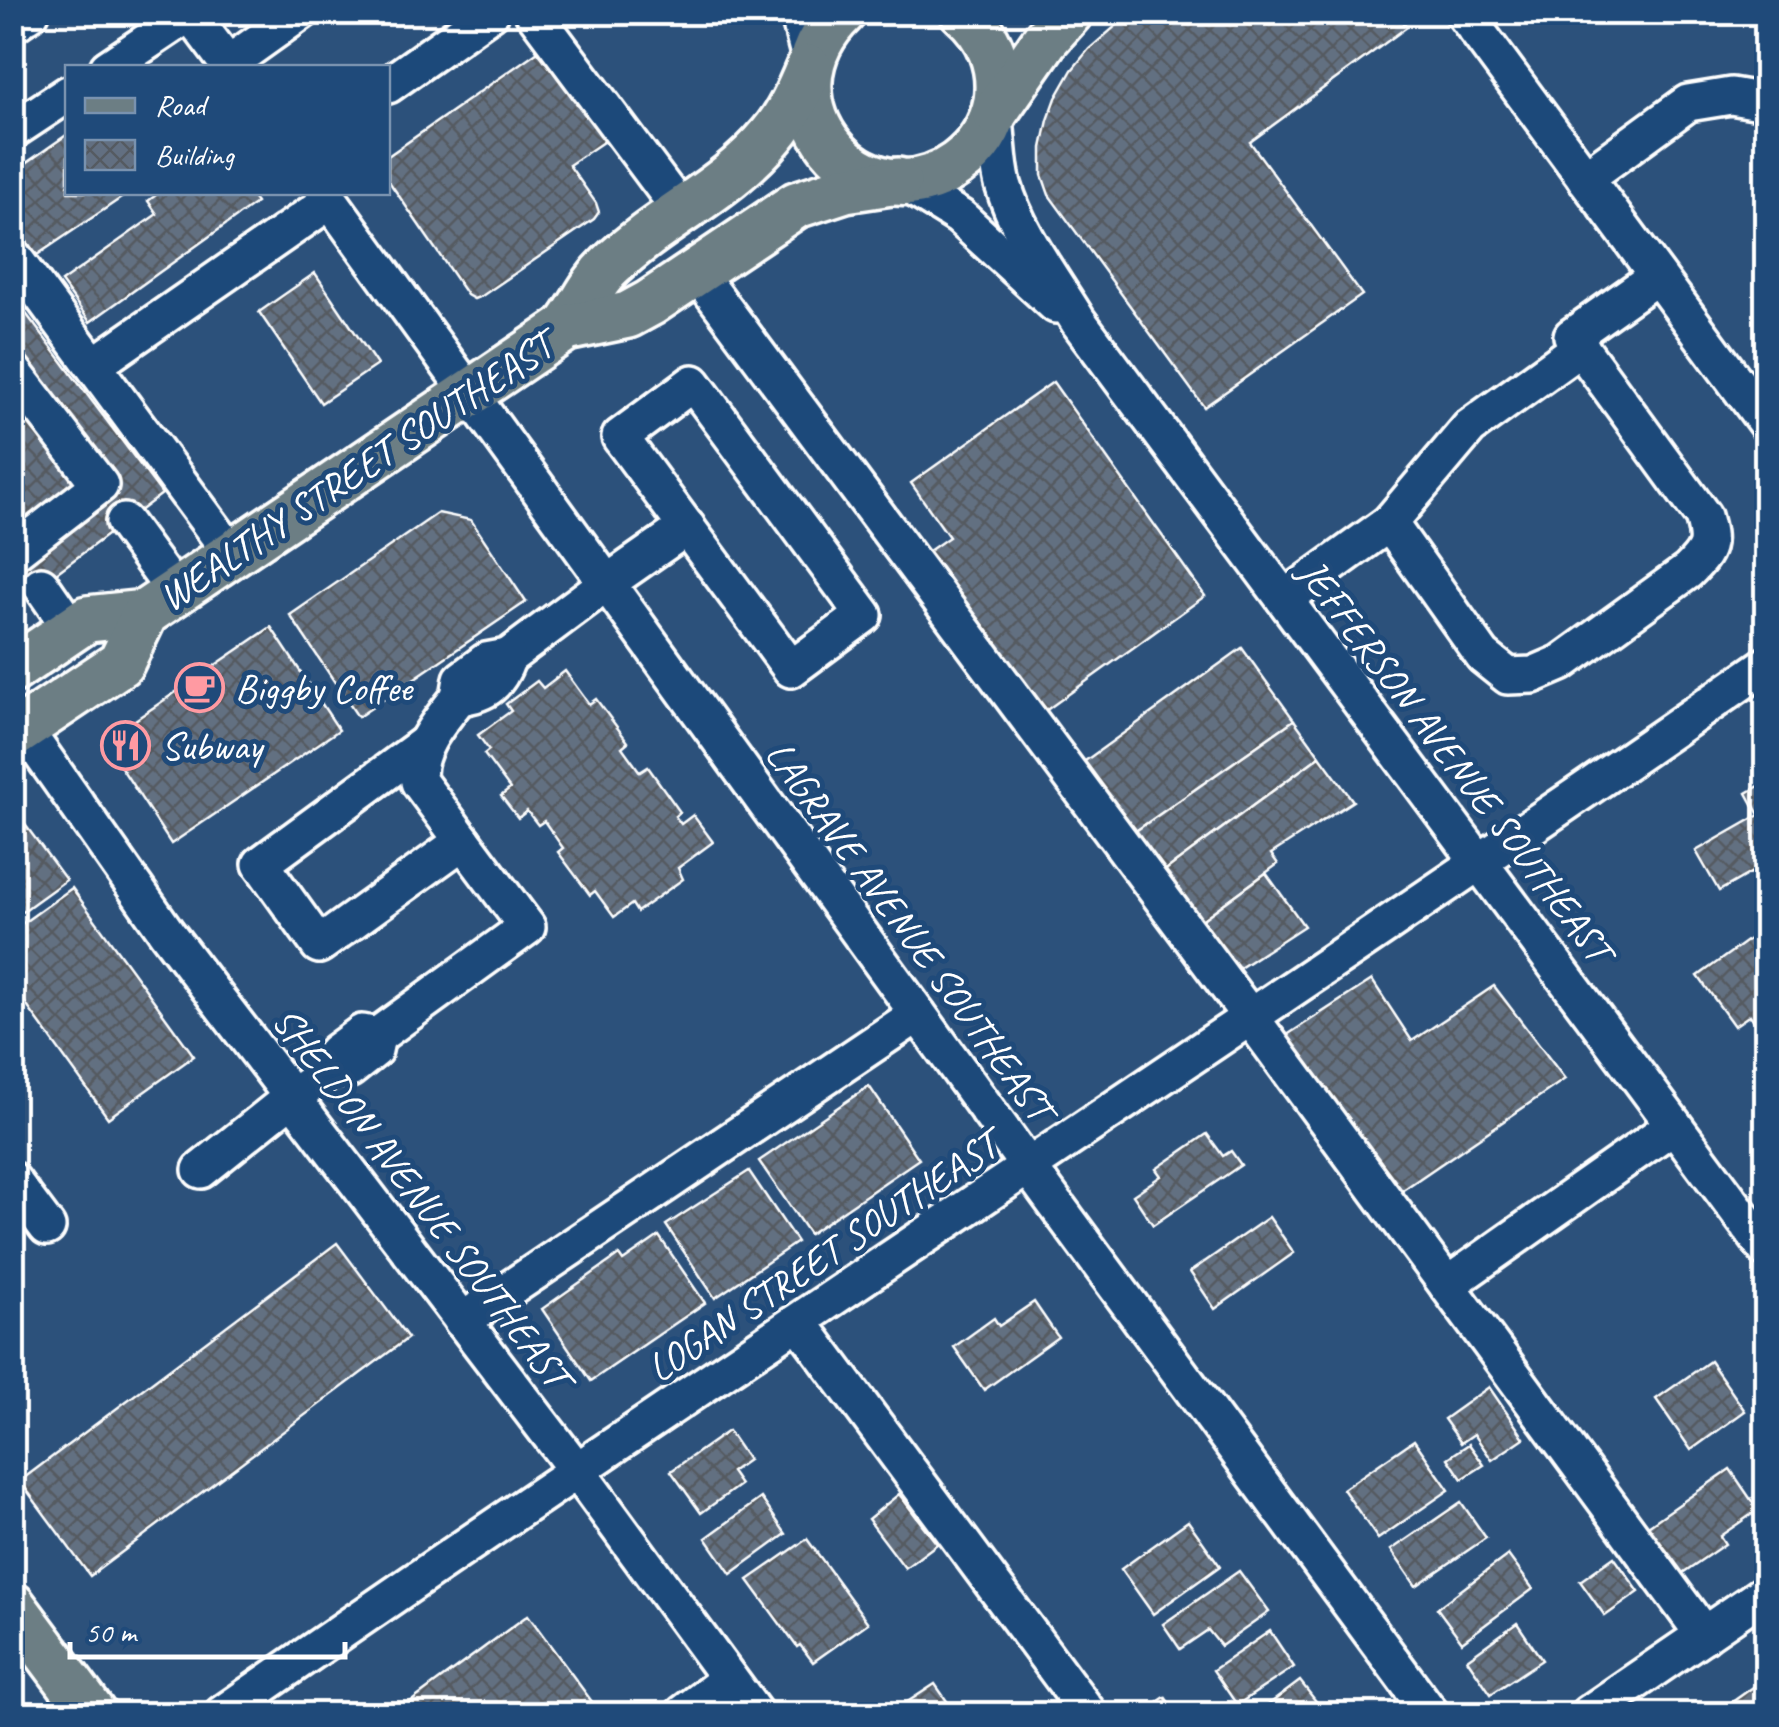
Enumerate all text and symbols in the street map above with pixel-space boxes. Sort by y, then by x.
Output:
legend [65,65,390,195]
text: Road [155,86,209,124]
text: Building [155,136,235,174]
street label: WEALTHY STREET SOUTHEAST [149,316,570,622]
street label: JEFFERSON AVENUE SOUTHEAST [1286,548,1628,978]
cafe icon: Biggby Coffee [174,661,226,713]
place label: Biggby Coffee [235,663,415,713]
restaurant icon: Subway [100,719,152,771]
place label: Subway [161,721,265,771]
street label: LAGRAVE AVENUE SOUTHEAST [755,731,1069,1138]
street label: SHELDON AVENUE SOUTHEAST [262,997,587,1406]
street label: LOGAN STREET SOUTHEAST [638,1115,1016,1393]
scale bar [70,1597,345,1659]
text: 50 m [85,1613,138,1651]

